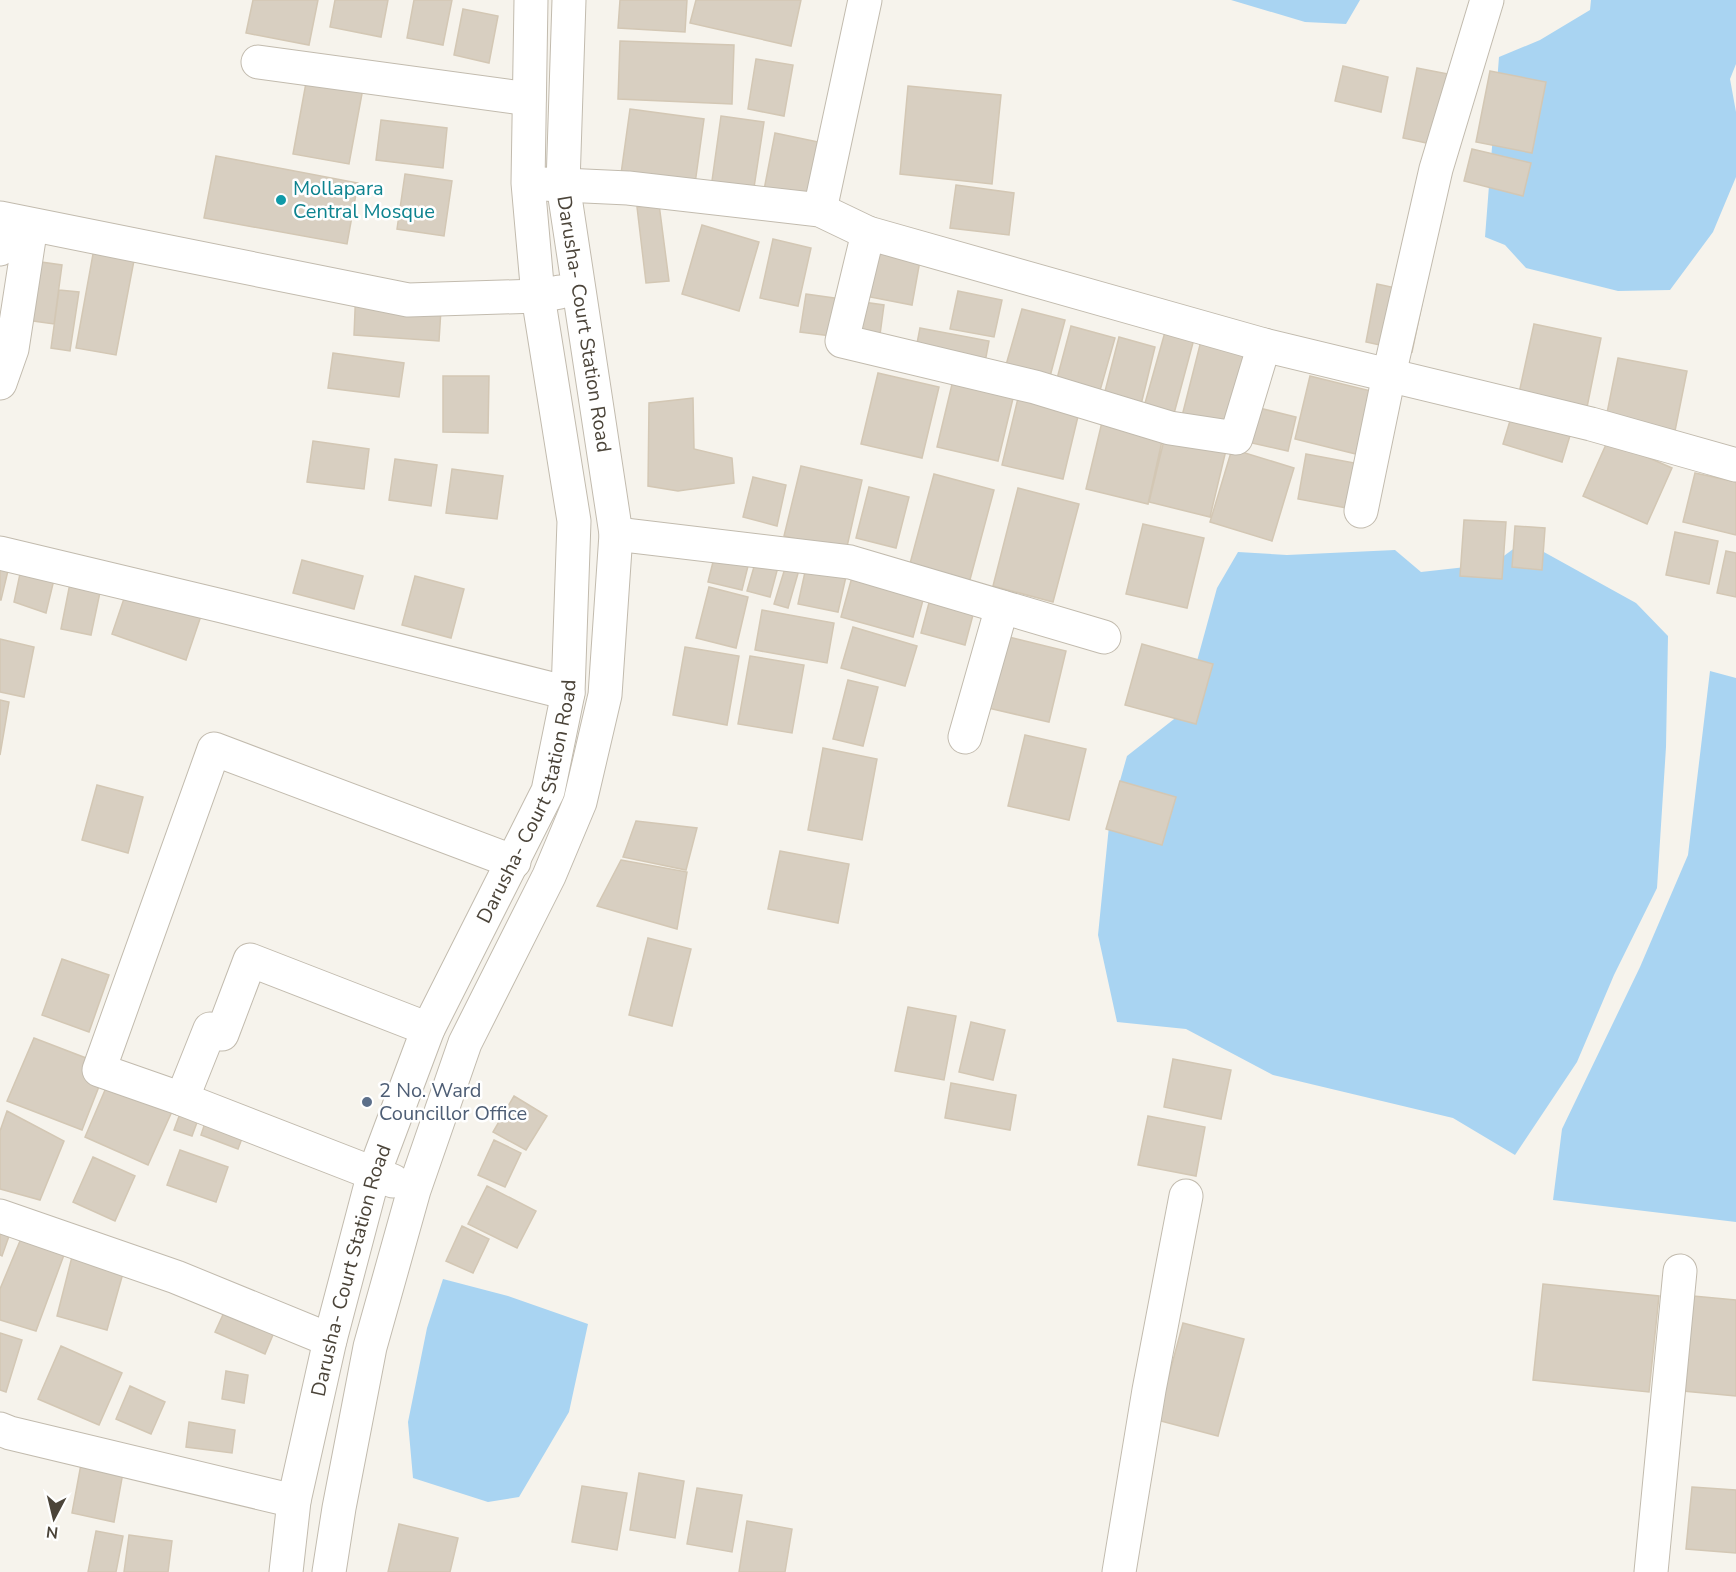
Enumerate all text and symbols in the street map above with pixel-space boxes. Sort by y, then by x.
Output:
place label: Mollapara Central Mosque [293,175,435,225]
marker: Mollapara Central Mosque [274,193,288,207]
street label: Darusha- Court Station Road [550,194,618,454]
street label: Darusha- Court Station Road [470,679,582,928]
place label: 2 No. Ward Councillor Office [379,1077,527,1127]
marker: 2 No. Ward Councillor Office [360,1095,374,1109]
street label: Darusha- Court Station Road [304,1140,397,1399]
north arrow [24,1488,84,1548]
text: N [45,1520,60,1544]

